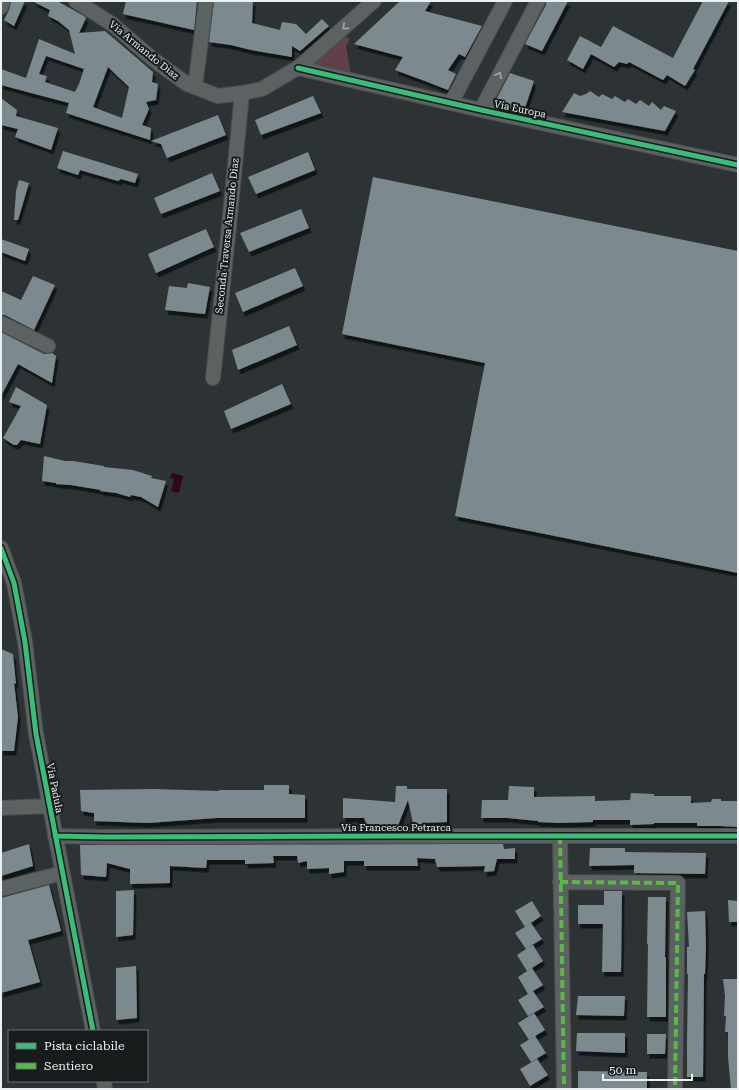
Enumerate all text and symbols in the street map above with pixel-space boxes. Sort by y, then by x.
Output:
street label: Via Armando Diaz [107,19,181,82]
one-way arrow [342,22,350,30]
one-way arrow [495,72,502,79]
street label: Via Europa [493,98,547,120]
street label: Seconda Traversa Armando Diaz [213,157,241,314]
street label: Via Padula [45,762,65,815]
street label: Via Francesco Petrarca [341,822,451,833]
legend [8,1030,148,1082]
text: Pista ciclabile [44,1039,125,1053]
scale bar [603,1056,692,1082]
text: Sentiero [44,1059,93,1073]
text: 50 m [609,1063,636,1077]

